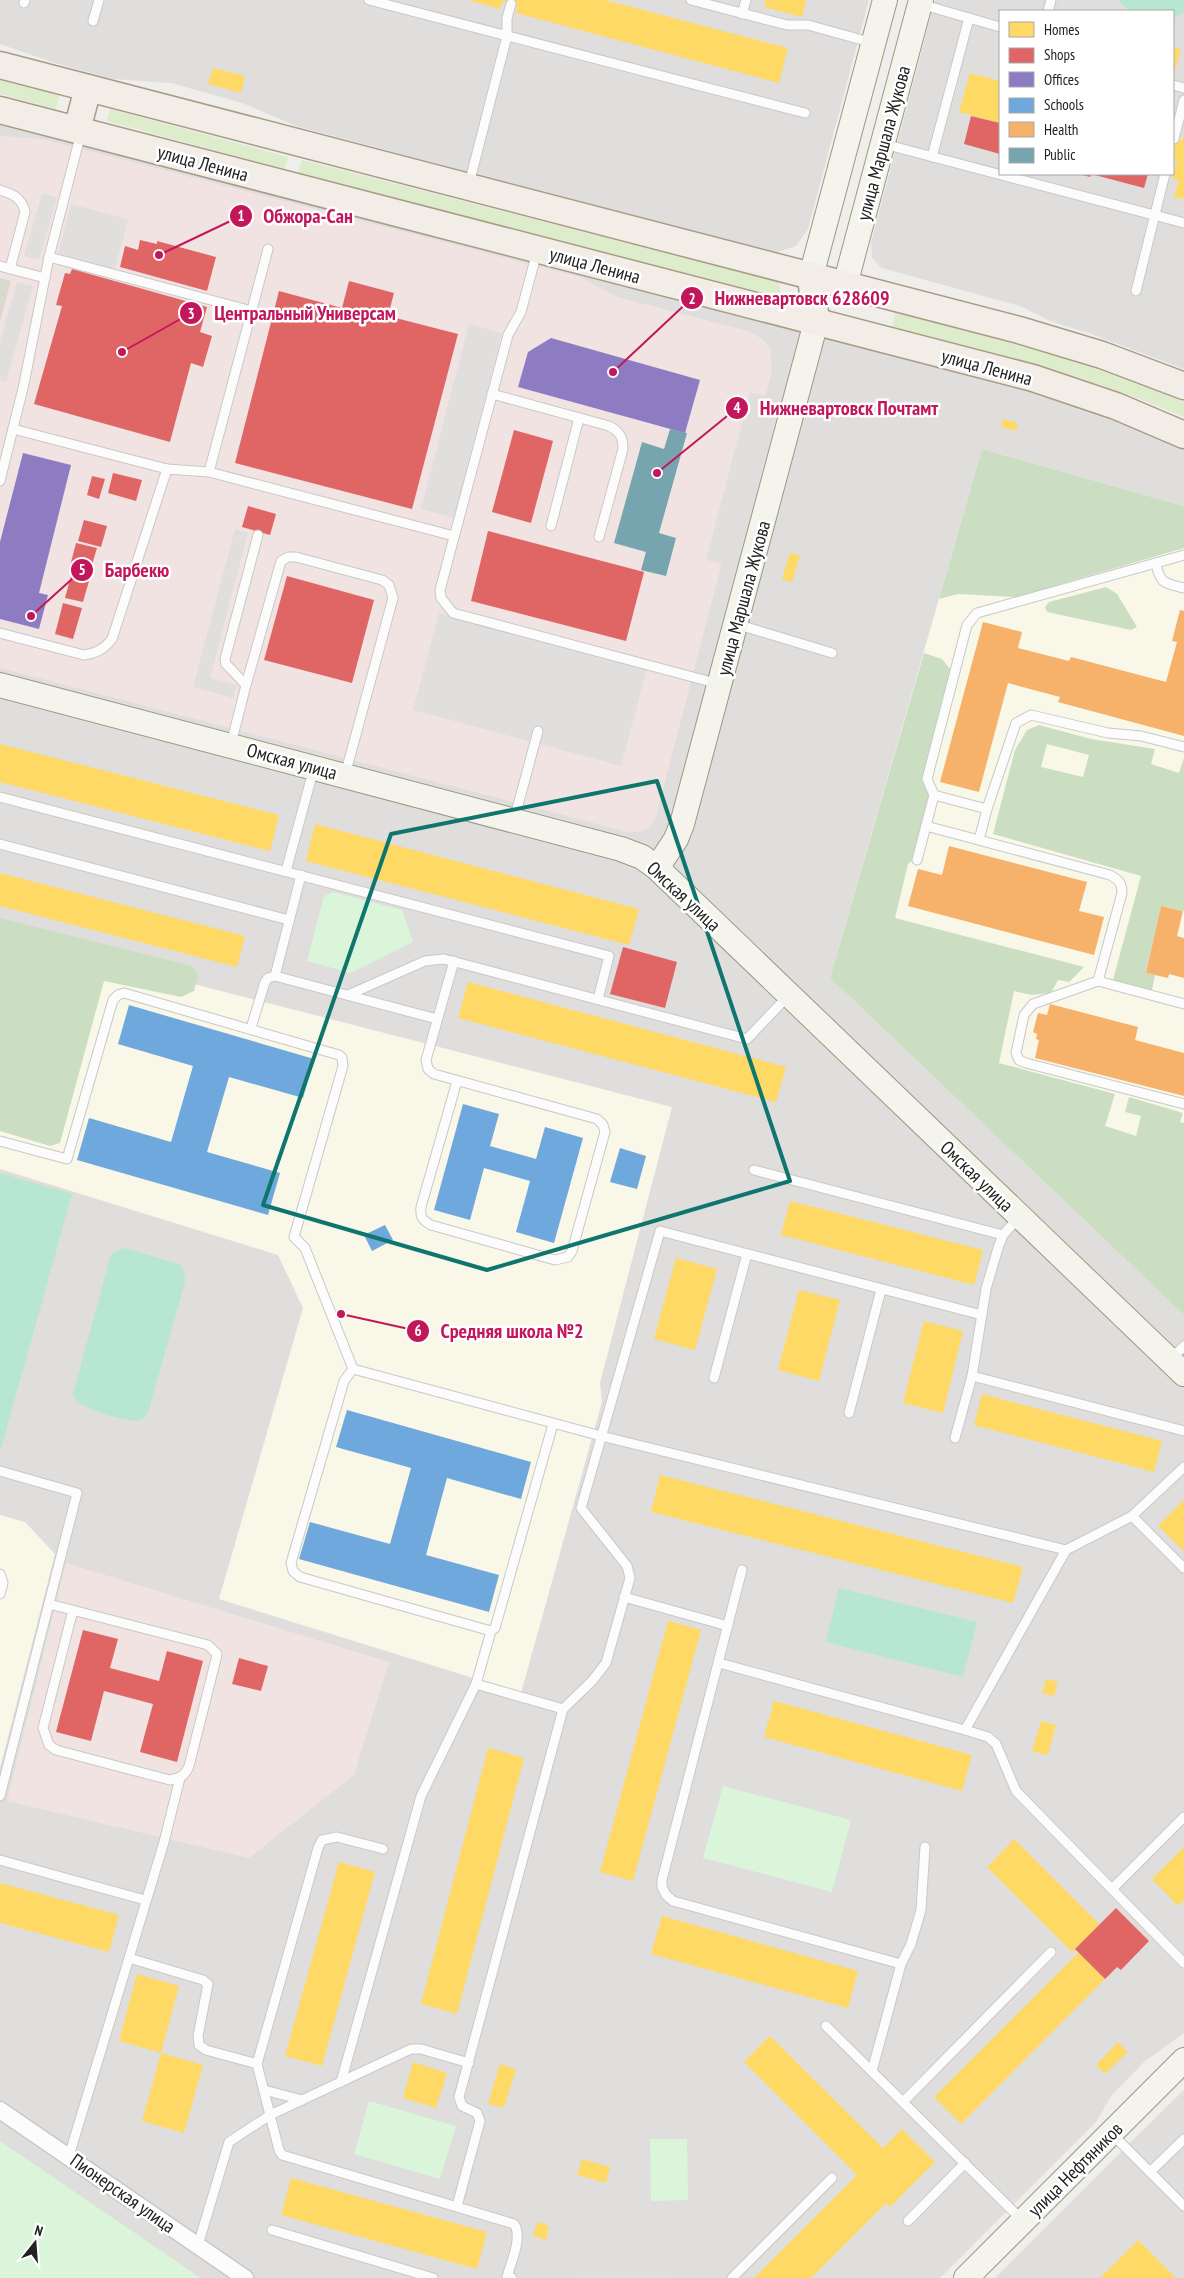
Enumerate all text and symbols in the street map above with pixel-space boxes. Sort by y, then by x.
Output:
legend [999,10,1174,175]
text: Homes [1044,20,1080,39]
text: Shops [1044,45,1075,64]
street label: улица Маршала Жукова [851,63,915,223]
text: Offices [1044,70,1079,89]
text: Schools [1044,95,1084,114]
text: Health [1044,120,1078,139]
street label: улица Ленина [155,139,251,187]
text: Public [1044,145,1076,164]
callout: Обжора-Сан [228,198,363,233]
text: Обжора-Сан [263,203,353,229]
text: 1 [237,206,245,225]
street label: улица Ленина [547,241,643,289]
callout: Нижневартовск 628609 [679,281,899,316]
text: Нижневартовск 628609 [715,285,889,311]
text: 2 [688,289,696,308]
callout: Центральный Универсам [179,296,406,331]
text: Центральный Универсам [214,300,396,326]
text: 3 [187,304,195,323]
street label: улица Ленина [939,343,1035,391]
callout: Нижневартовск Почтамт [724,391,948,426]
text: Нижневартовск Почтамт [760,395,938,421]
text: 4 [733,398,741,417]
street label: улица Маршала Жукова [711,518,775,678]
callout: Барбекю [70,552,179,587]
text: Барбекю [105,557,169,583]
text: 5 [78,560,86,579]
street label: Омская улица [244,737,340,785]
street label: Омская улица [642,856,726,936]
street label: Омская улица [935,1135,1019,1217]
callout: Средняя школа №2 [405,1313,593,1348]
text: Средняя школа №2 [441,1318,583,1344]
text: 6 [414,1321,422,1340]
street label: улица Нефтяников [1023,2117,1127,2221]
street label: Пионерская улица [66,2148,180,2238]
north arrow [10,2218,60,2268]
text: N [33,2221,45,2240]

